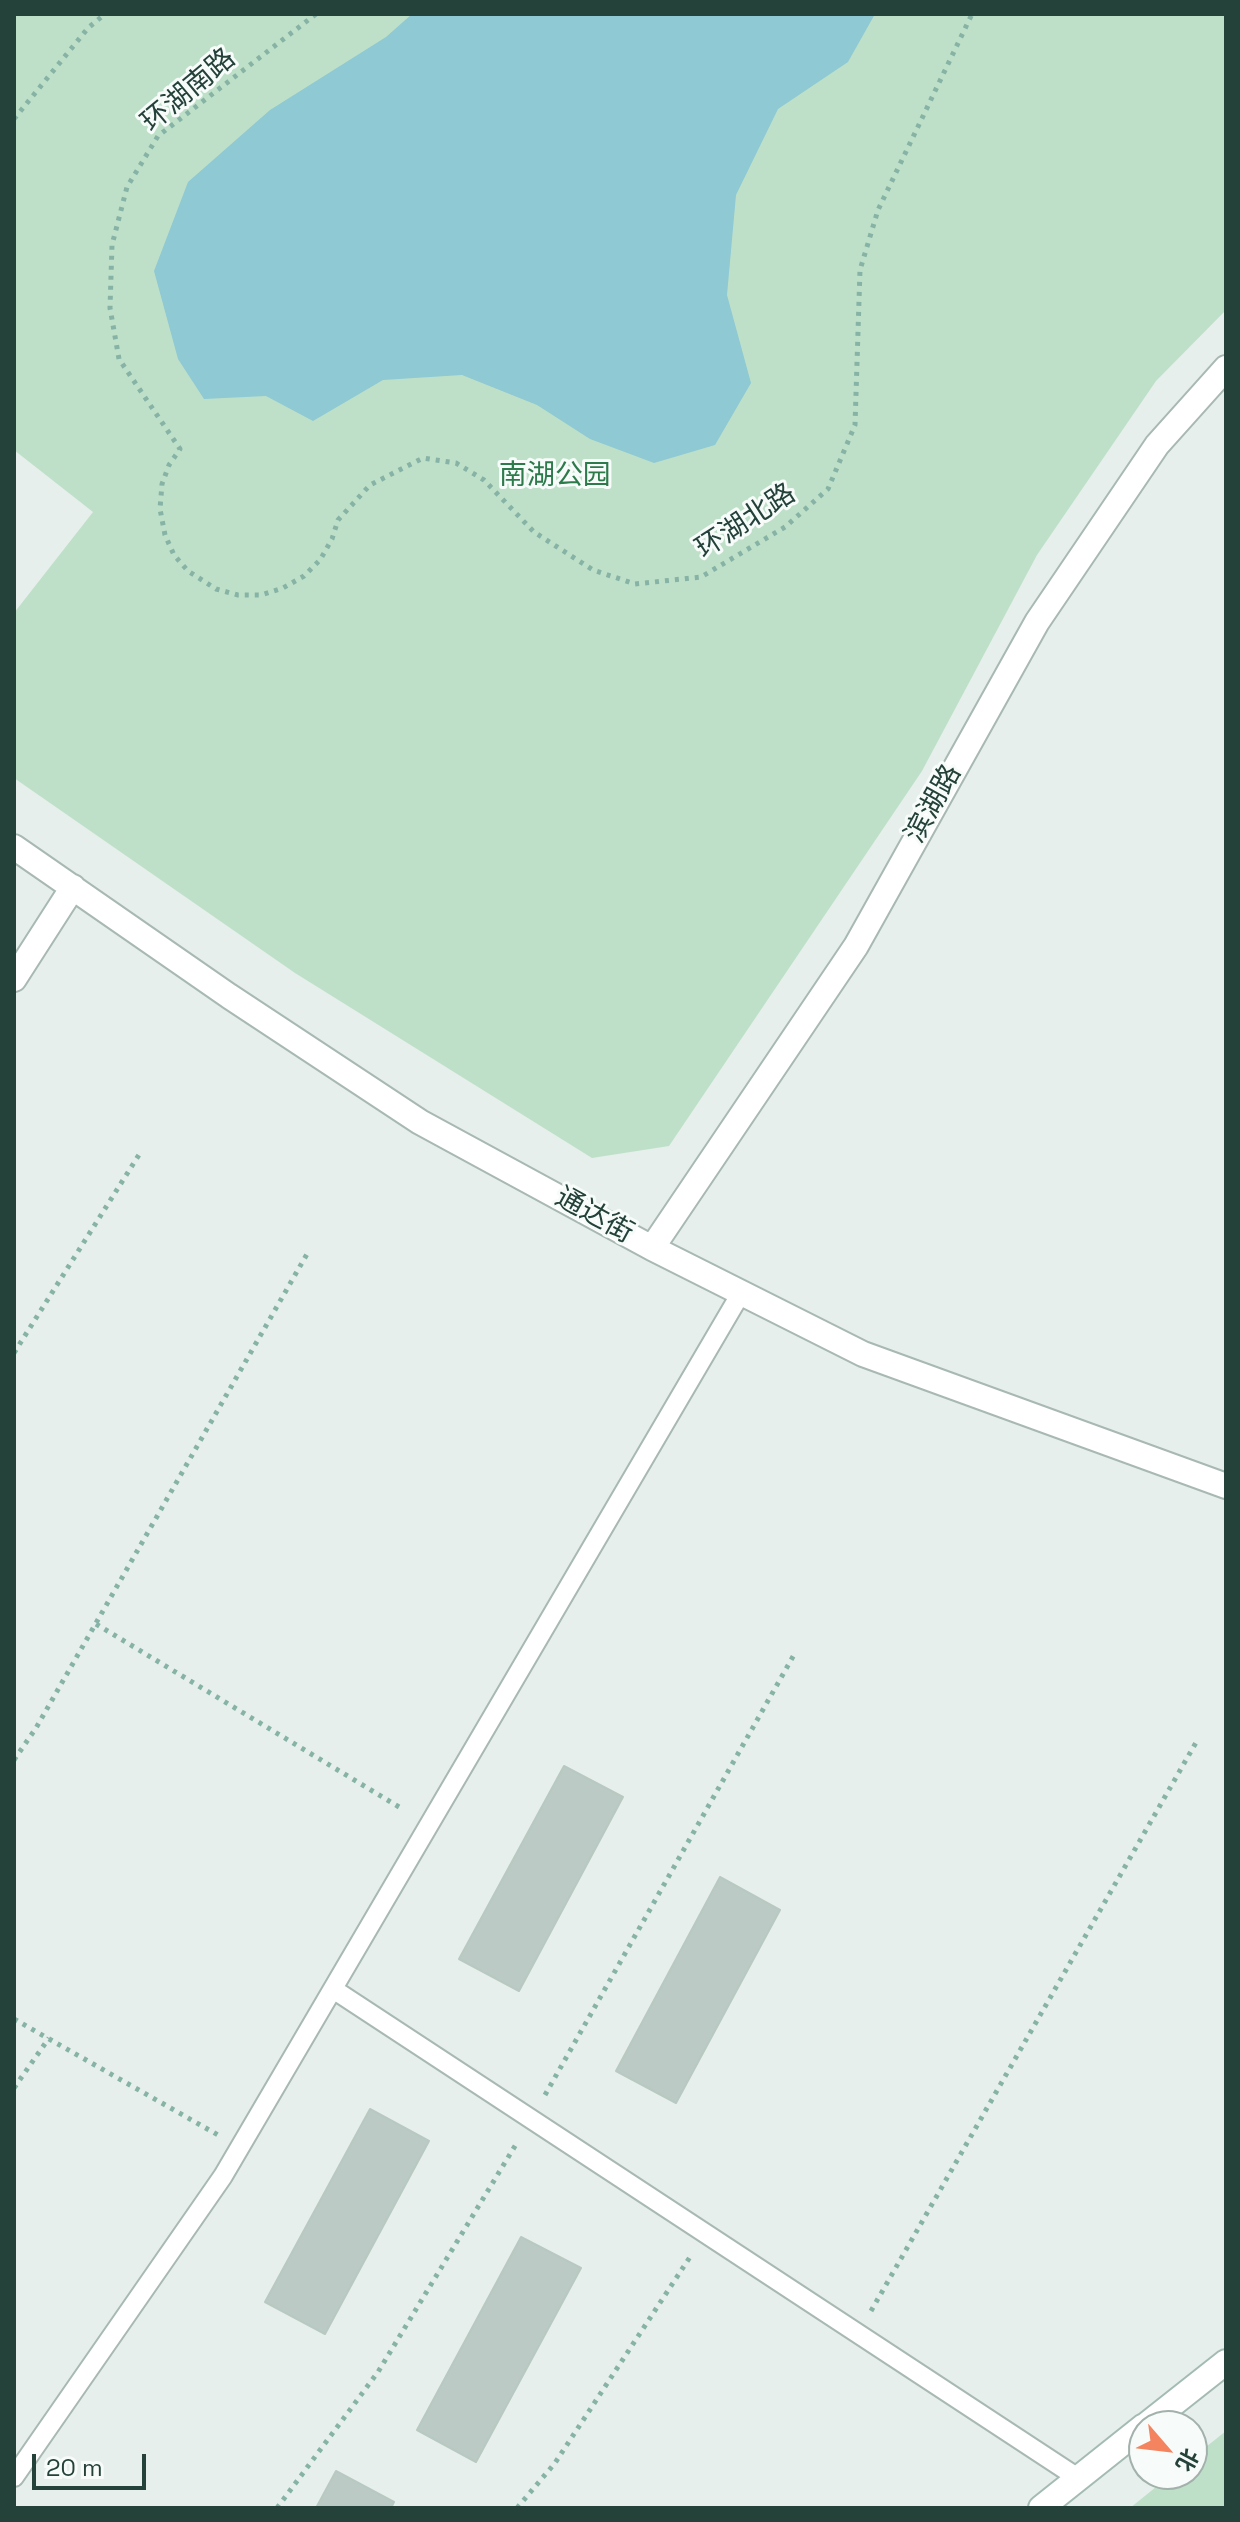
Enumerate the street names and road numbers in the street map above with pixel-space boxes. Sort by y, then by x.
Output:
street label: 环湖南路 [135,42,243,140]
street label: 环湖北路 [690,477,802,567]
street label: 滨湖路 [899,759,969,849]
street label: 通达街 [549,1181,639,1251]

